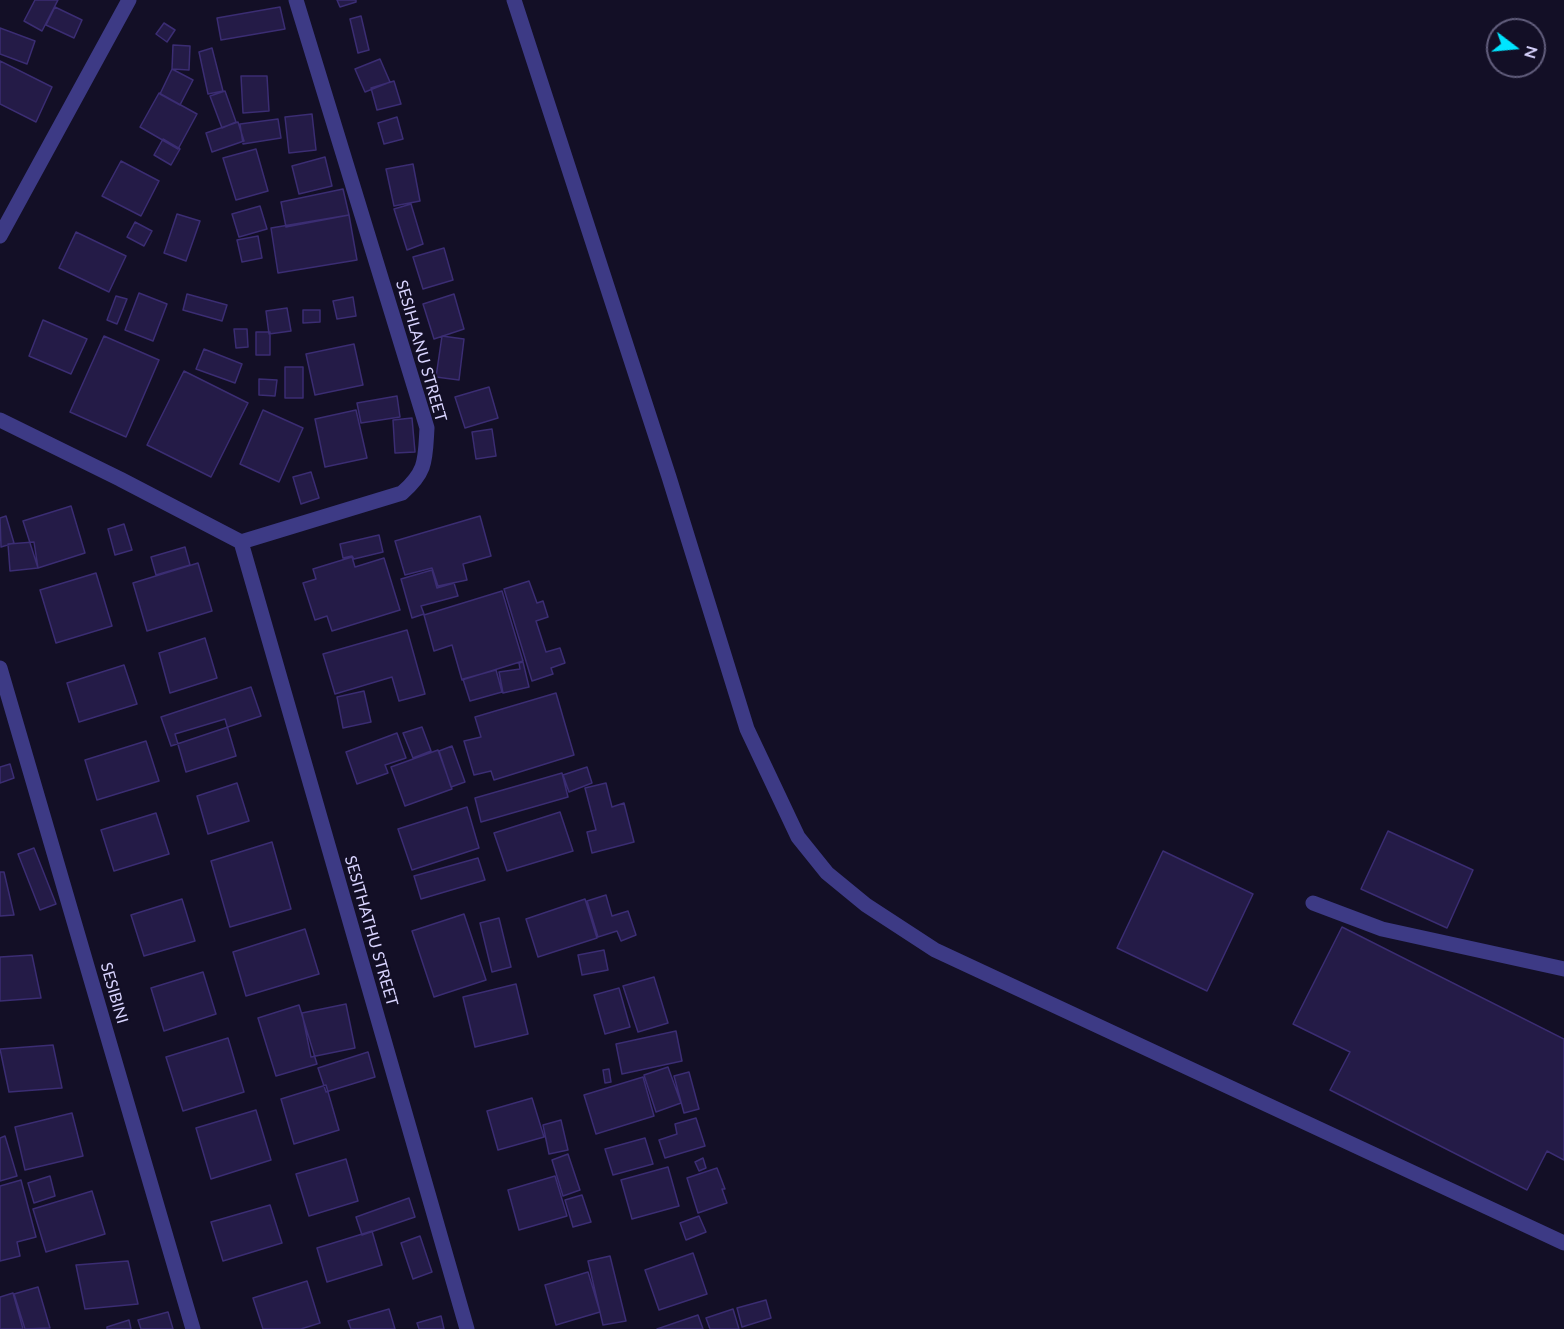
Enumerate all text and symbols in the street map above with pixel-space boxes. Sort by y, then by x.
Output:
north arrow [1486,18,1546,78]
text: N [1521,44,1543,61]
street label: SESIHLANU STREET [392,278,450,424]
street label: SESITHATHU STREET [340,853,402,1009]
street label: SESIBINI [96,960,132,1026]

